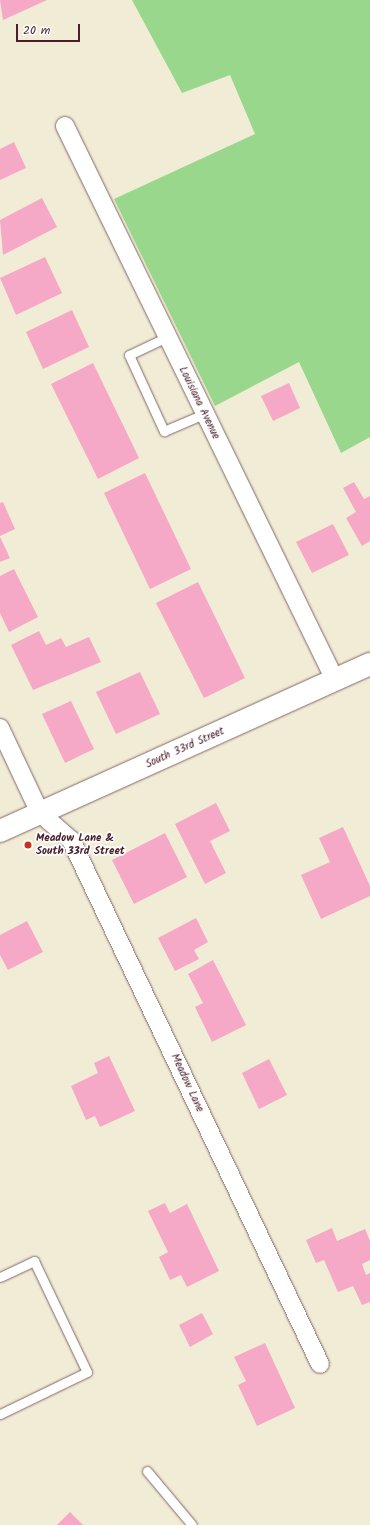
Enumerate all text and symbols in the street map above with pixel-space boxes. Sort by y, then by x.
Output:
scale bar [18,16,82,42]
text: 20 m [23,21,50,40]
street label: Louisiana Avenue [176,365,222,441]
street label: South 33rd Street [144,725,226,771]
place label: Meadow Lane & South 33rd Street [36,832,125,858]
marker: Meadow Lane & South 33rd Street [23,840,33,850]
street label: Meadow Lane [168,1052,206,1114]

